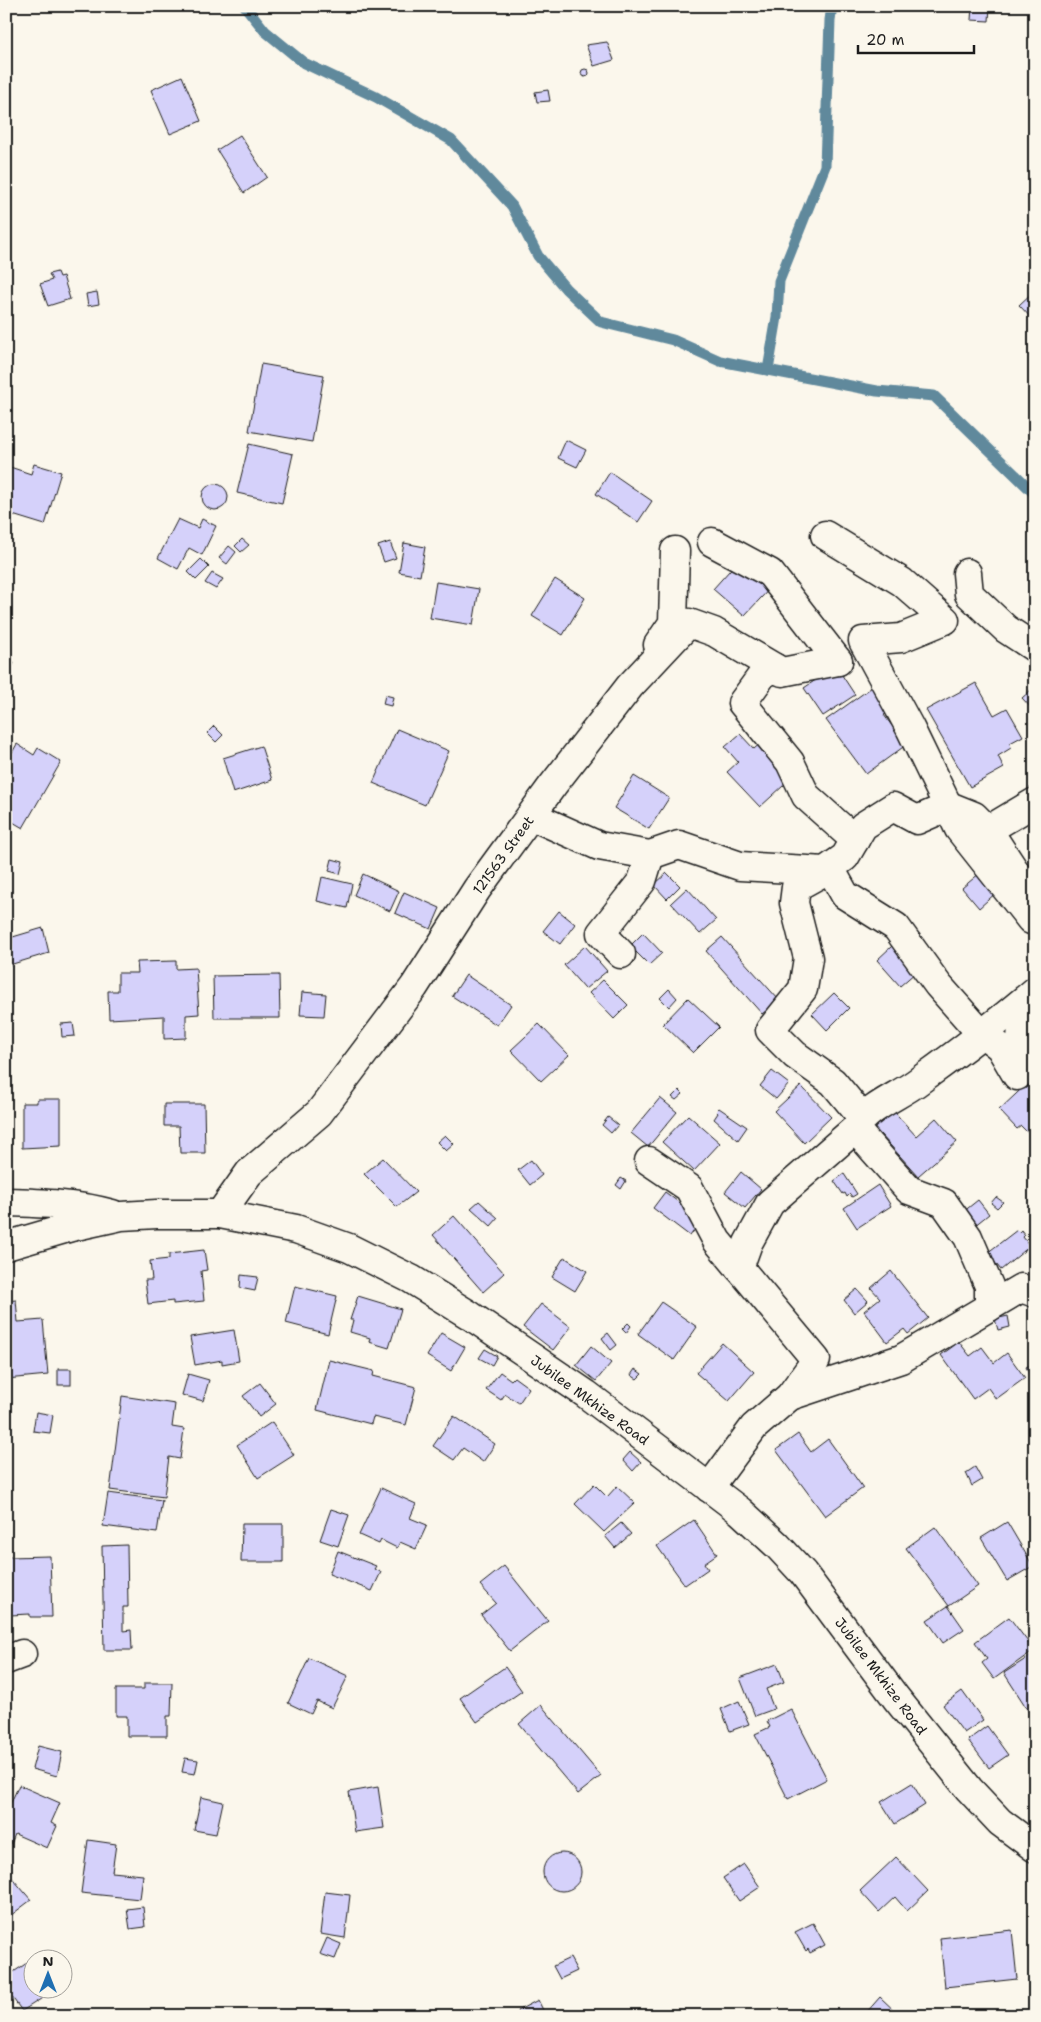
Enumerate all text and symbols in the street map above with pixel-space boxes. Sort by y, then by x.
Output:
scale bar [858,22,975,54]
text: 20 m [866,30,905,50]
street label: 121563 Street [468,812,538,898]
street label: Jubilee Mkhize Road [527,1351,653,1449]
street label: Jubilee Mkhize Road [831,1614,931,1738]
north arrow [22,1950,72,2000]
text: N [42,1952,54,1970]

